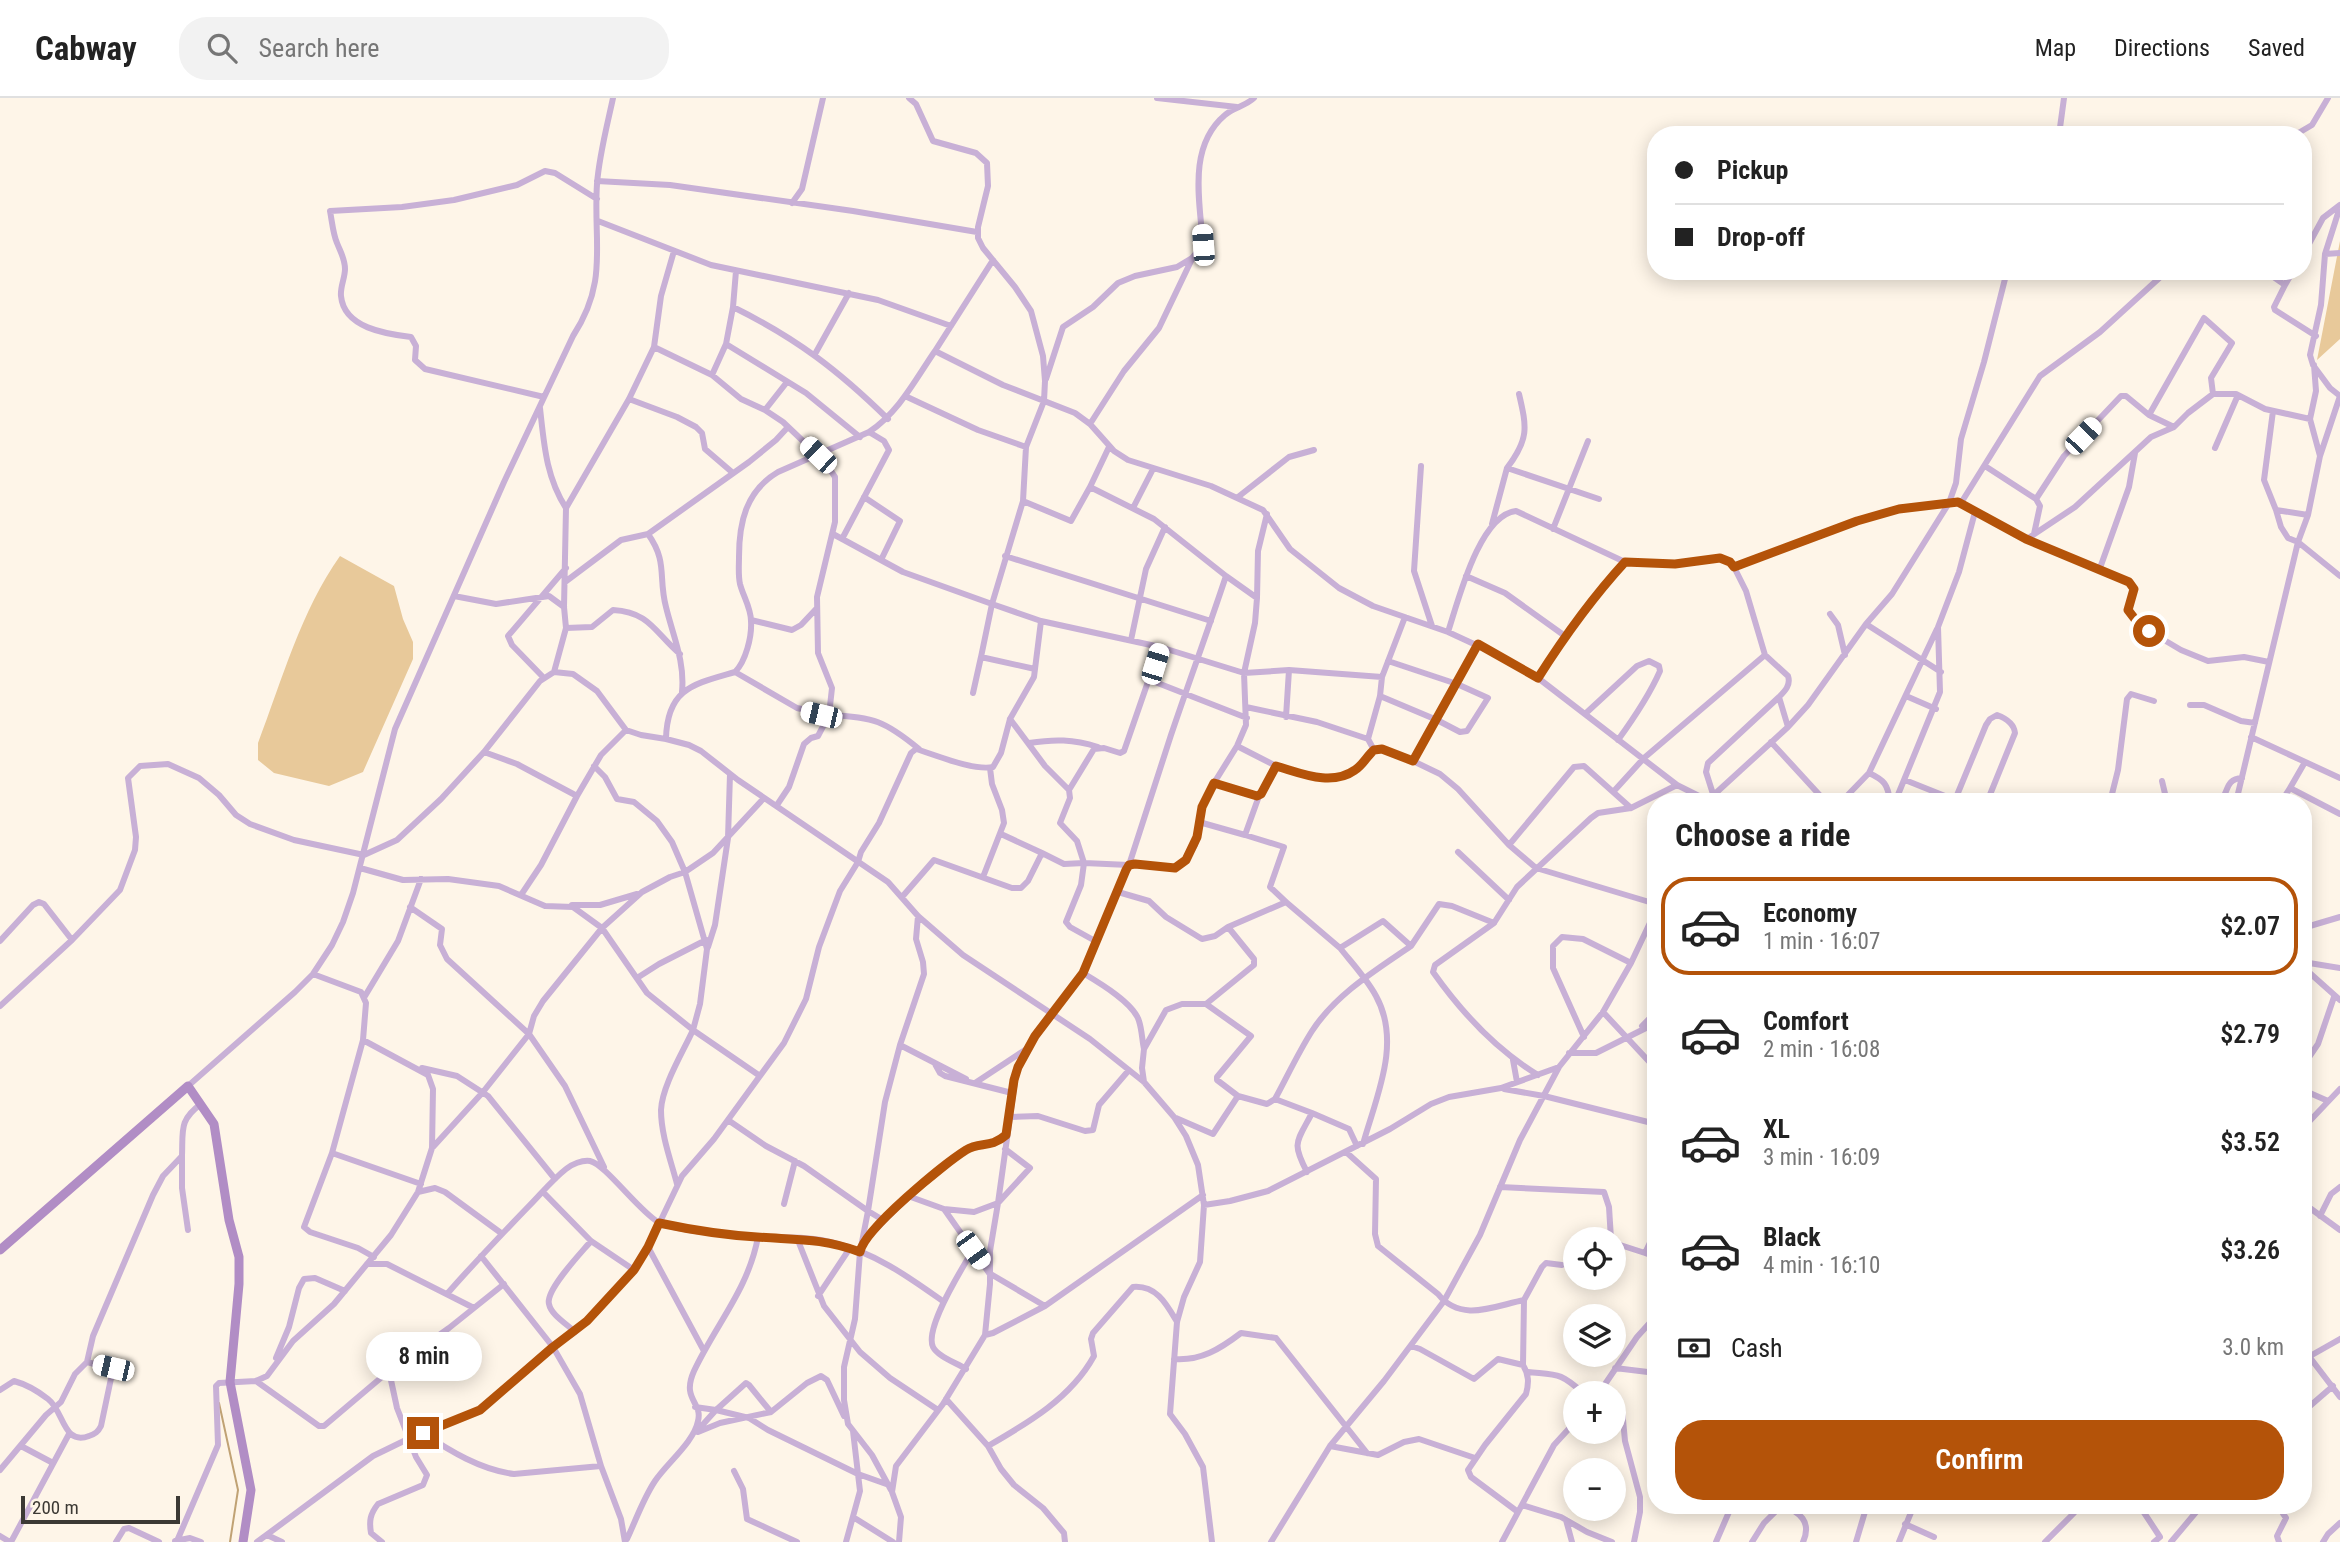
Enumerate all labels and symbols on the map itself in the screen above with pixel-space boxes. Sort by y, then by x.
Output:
car [1192,223,1215,267]
car [2061,414,2106,458]
car [796,433,841,477]
route start [2133,615,2165,647]
car [1139,641,1172,687]
car [799,700,844,730]
car [953,1227,994,1273]
callout: 8 min [365,1332,481,1380]
car [91,1353,136,1383]
route end [407,1417,439,1449]
scale bar [21,1493,180,1525]

